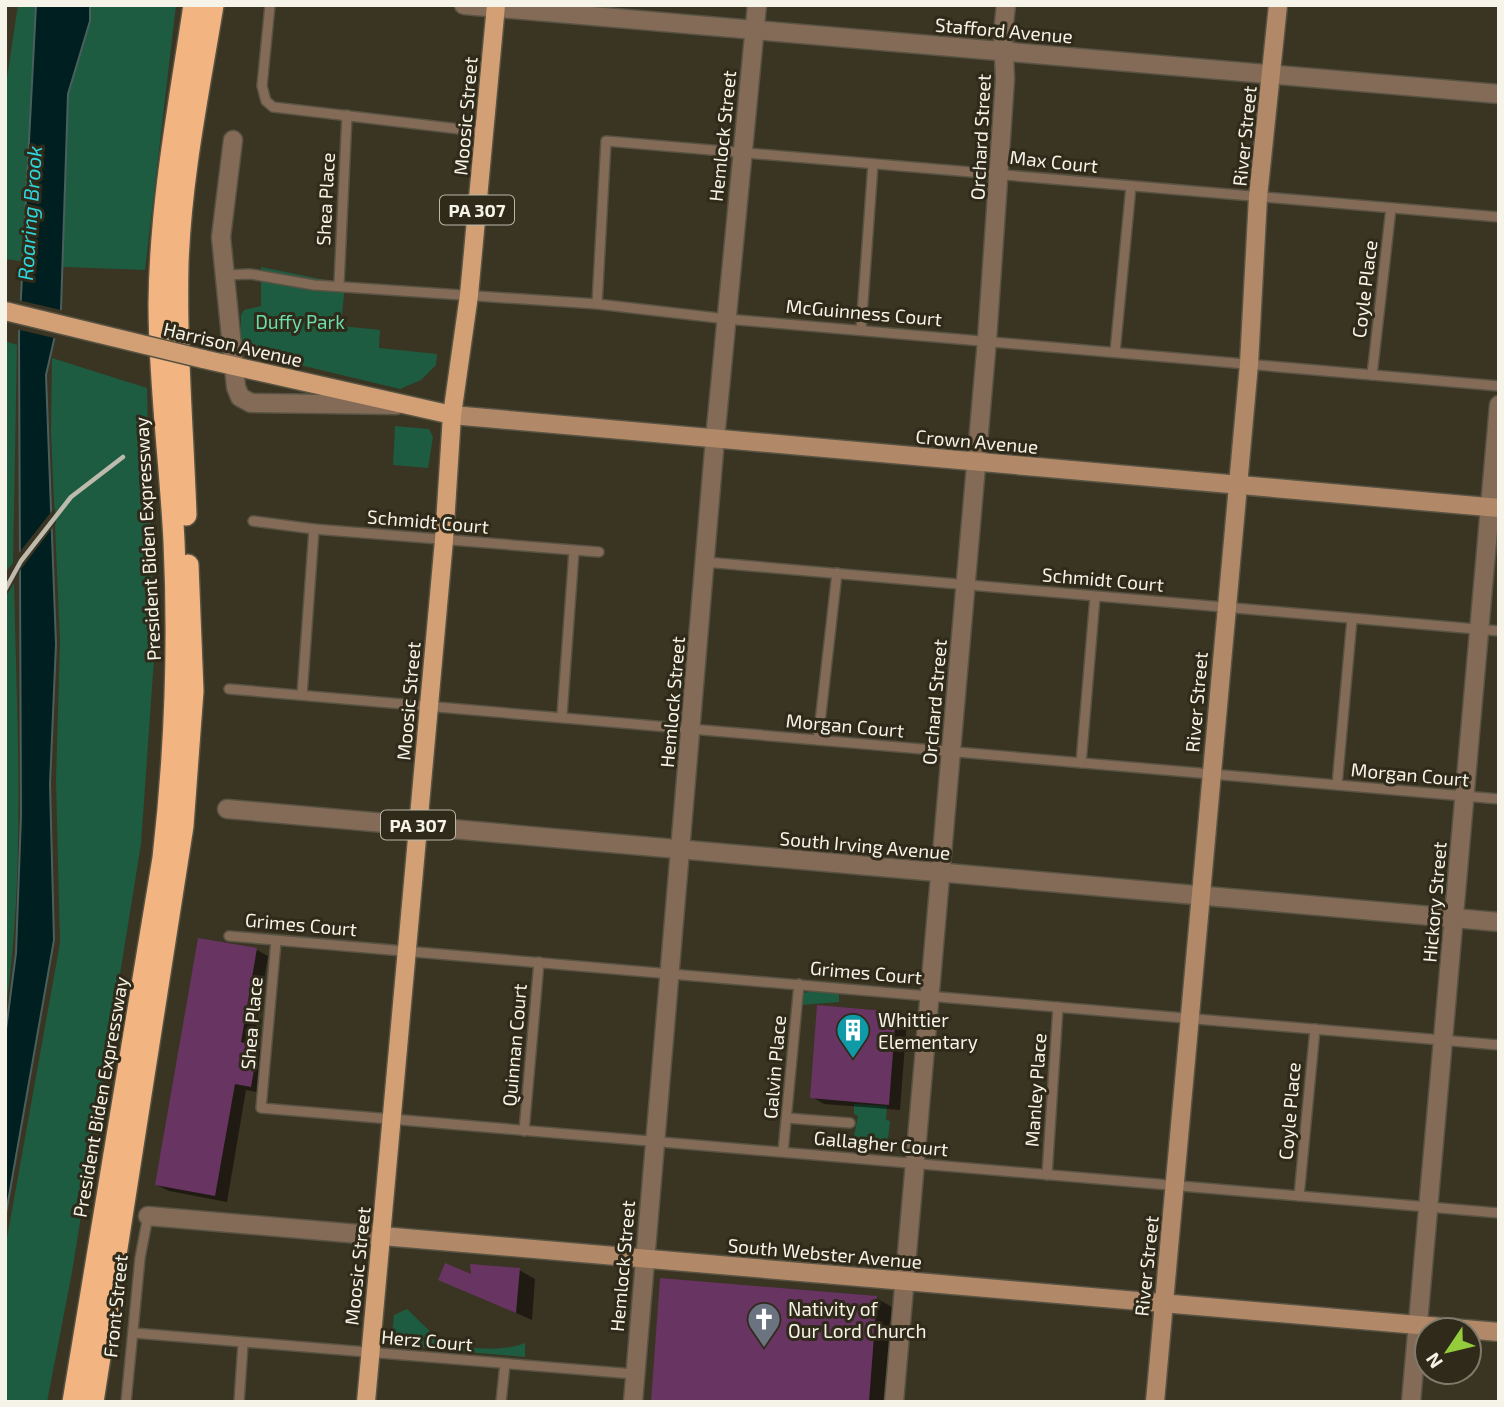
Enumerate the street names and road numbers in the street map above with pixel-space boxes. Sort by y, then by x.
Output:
street label: Stafford Avenue [934,13,1074,47]
street label: Moosic Street [448,56,482,176]
street label: Hemlock Street [704,69,740,203]
street label: Orchard Street [965,73,995,201]
street label: River Street [1227,85,1261,187]
street label: Max Court [1009,145,1099,177]
street label: Shea Place [311,152,339,246]
road number: PA 307 [440,196,514,224]
street label: Coyle Place [1347,239,1381,339]
street label: McGuinness Court [785,294,943,330]
street label: Harrison Avenue [161,317,305,371]
street label: President Biden Expressway [129,416,165,662]
street label: Crown Avenue [915,424,1039,458]
street label: Schmidt Court [366,504,490,538]
street label: Schmidt Court [1041,562,1165,596]
street label: Hemlock Street [655,635,689,769]
street label: Orchard Street [917,638,951,766]
street label: Moosic Street [391,641,425,761]
street label: River Street [1180,651,1212,753]
street label: Morgan Court [785,708,905,742]
street label: Morgan Court [1350,757,1470,791]
road number: PA 307 [381,810,455,840]
street label: South Irving Avenue [779,826,951,864]
street label: Hickory Street [1417,841,1451,963]
street label: Grimes Court [244,908,358,940]
street label: Grimes Court [809,956,923,988]
street label: President Biden Expressway [67,975,133,1219]
street label: Shea Place [235,976,267,1070]
street label: Quinnan Court [497,983,531,1107]
street label: Galvin Place [758,1014,790,1120]
street label: Manley Place [1020,1032,1050,1148]
street label: Coyle Place [1273,1061,1305,1161]
street label: Gallagher Court [813,1126,949,1160]
street label: Hemlock Street [605,1199,639,1333]
street label: Moosic Street [339,1206,375,1326]
street label: River Street [1129,1215,1163,1317]
street label: South Webster Avenue [727,1233,923,1273]
street label: Front Street [98,1253,132,1359]
street label: Herz Court [380,1325,474,1355]

